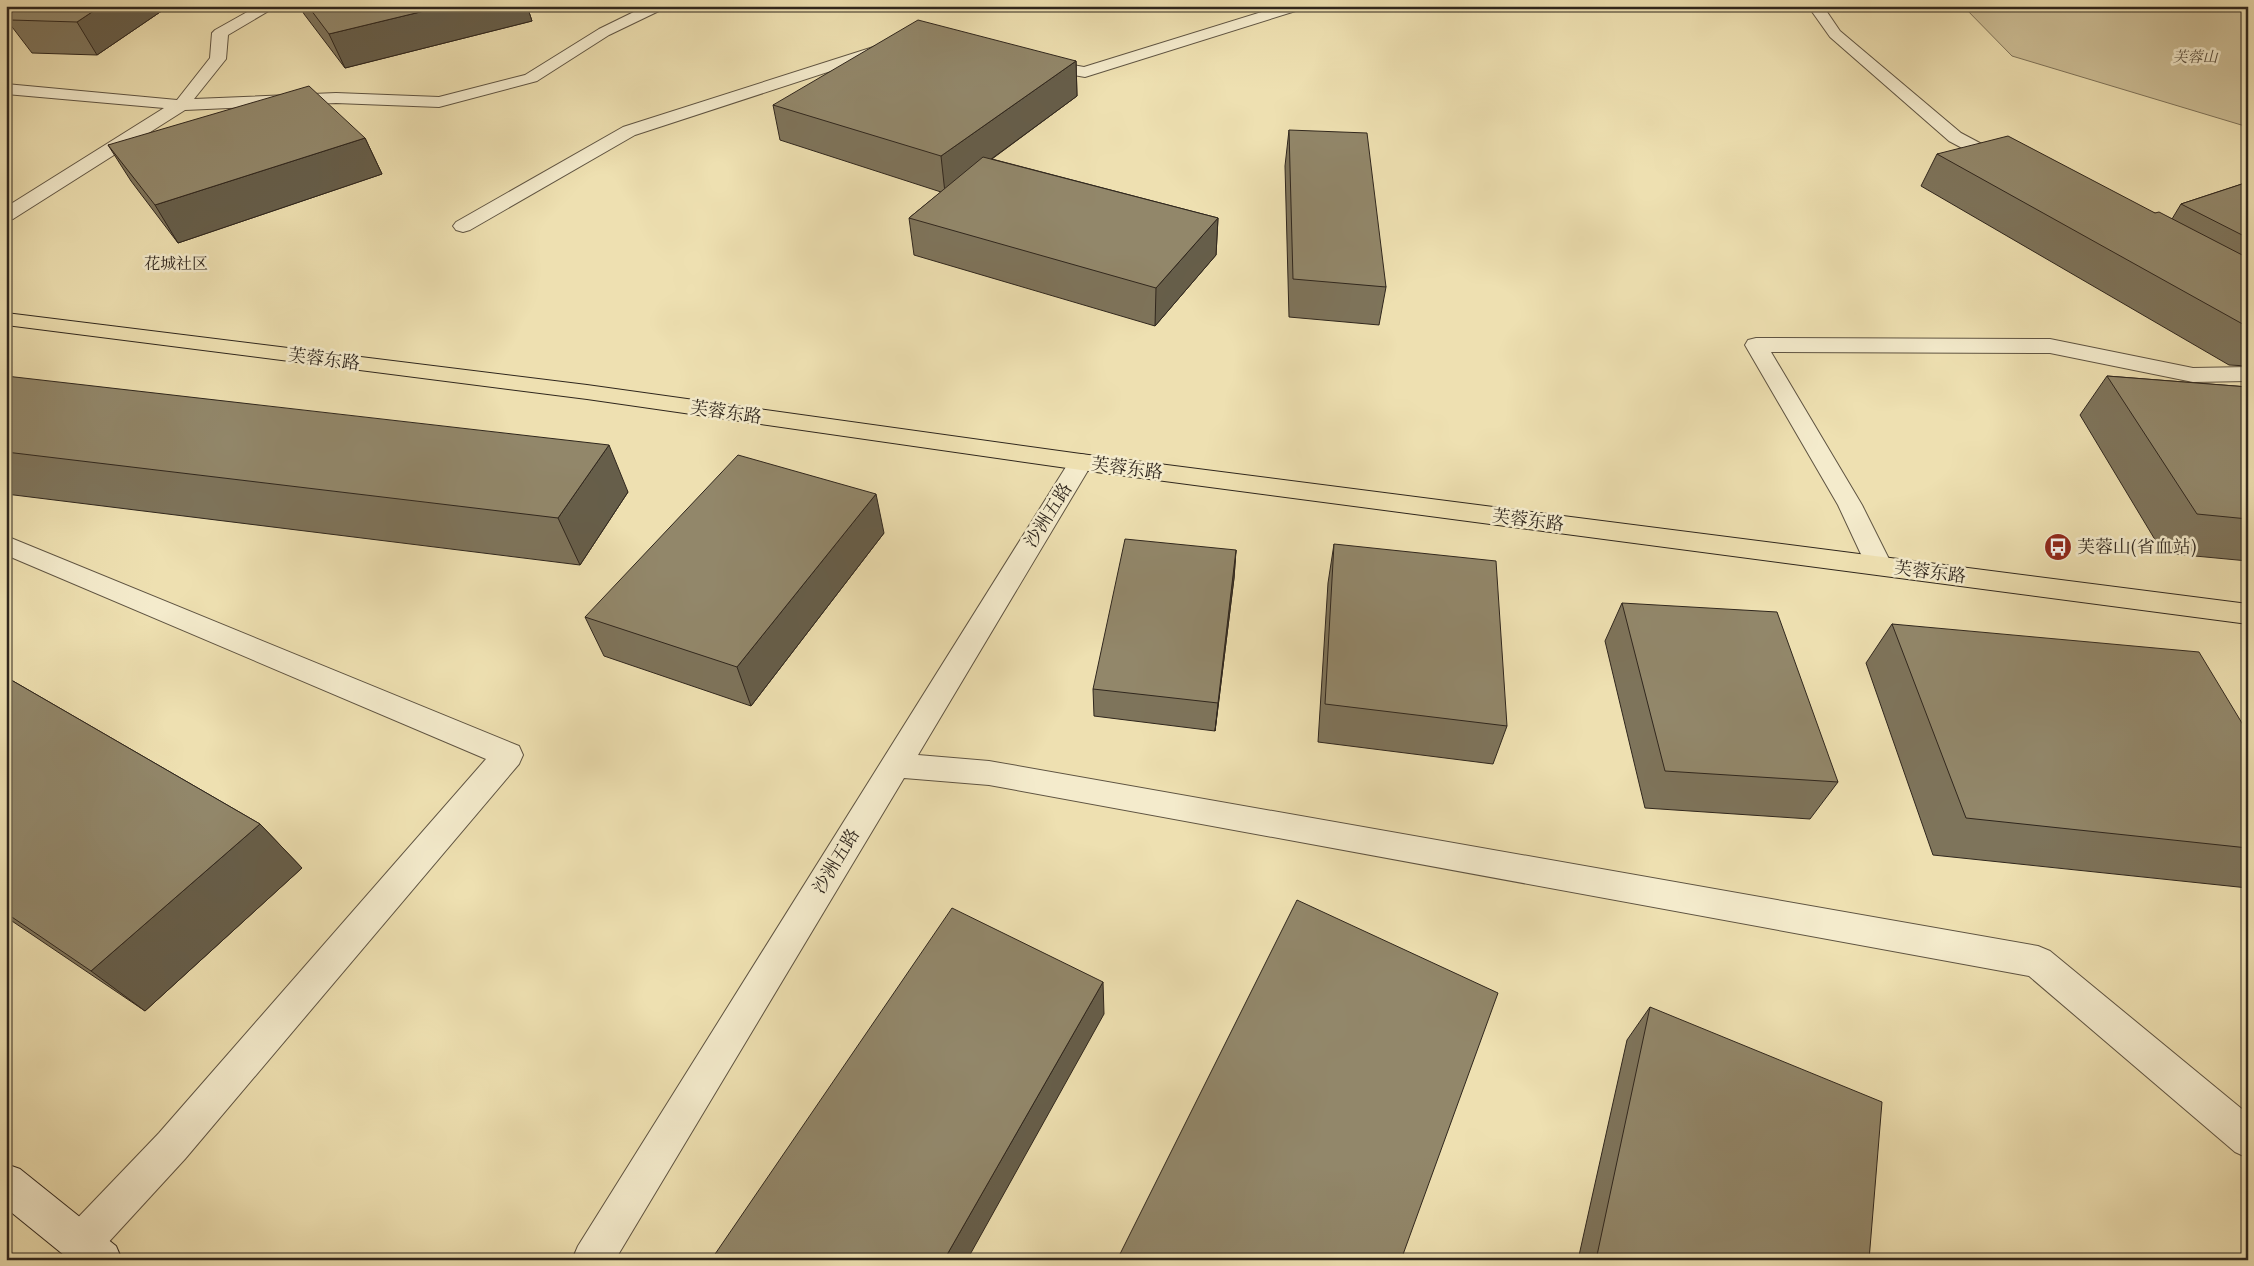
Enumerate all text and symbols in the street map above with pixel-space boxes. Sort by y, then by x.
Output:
park label: 芙蓉山 [2172,47,2219,66]
district label: 花城社区 [144,253,208,274]
street label: 芙蓉东路 [287,343,361,374]
street label: 芙蓉东路 [689,395,763,428]
street label: 芙蓉东路 [1090,452,1164,483]
street label: 沙洲五路 [1019,478,1076,551]
street label: 芙蓉东路 [1491,504,1565,535]
bus stop icon: 芙蓉山(省血站) [2043,532,2073,562]
place label: 芙蓉山(省血站) [2077,535,2196,558]
street label: 芙蓉东路 [1893,556,1967,587]
street label: 沙洲五路 [807,824,864,898]

